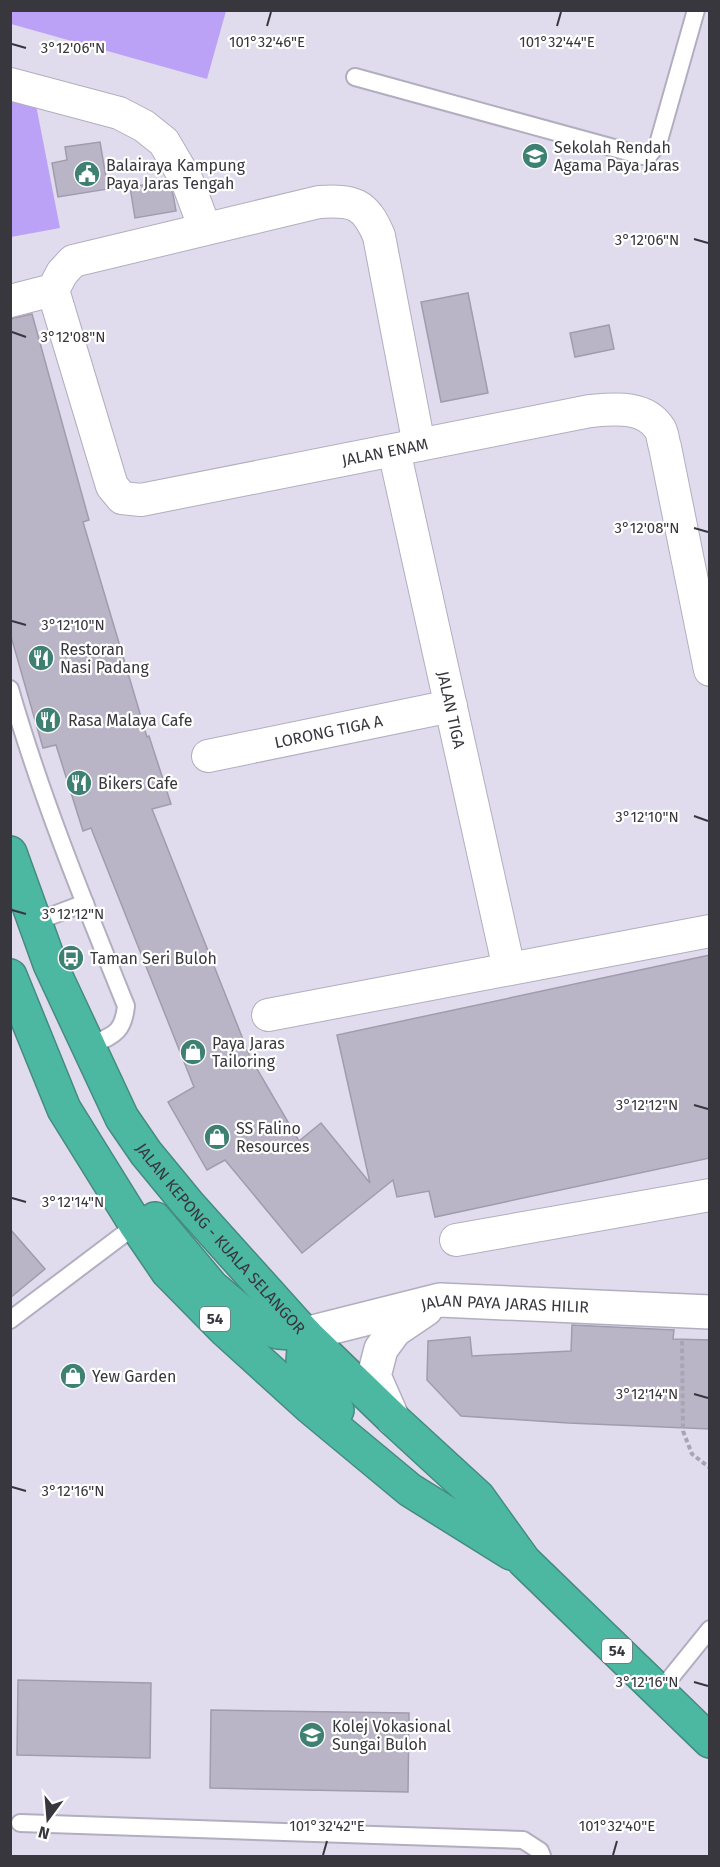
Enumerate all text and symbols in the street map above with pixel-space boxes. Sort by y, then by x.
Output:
text: 101°32'46"E [229,33,305,51]
text: 101°32'44"E [519,33,595,51]
text: 3°12'06"N [41,39,105,57]
place label: Sekolah Rendah Agama Paya Jaras [554,138,679,175]
school or university icon: Sekolah Rendah Agama Paya Jaras [520,141,550,171]
place label: Balairaya Kampung Paya Jaras Tengah [106,156,246,193]
public building icon: Balairaya Kampung Paya Jaras Tengah [72,159,102,189]
text: 3°12'06"N [615,231,679,249]
text: 3°12'08"N [40,328,106,346]
street label: JALAN ENAM [340,434,430,469]
text: 3°12'08"N [614,519,680,537]
text: 3°12'10"N [41,616,105,634]
place label: Restoran Nasi Padang [60,640,149,677]
restaurant icon: Restoran Nasi Padang [26,643,56,673]
street label: JALAN TIGA [434,669,470,751]
restaurant icon: Rasa Malaya Cafe [33,705,63,735]
place label: Rasa Malaya Cafe [68,711,192,730]
street label: LORONG TIGA A [273,711,385,752]
restaurant icon: Bikers Cafe [64,768,94,798]
place label: Bikers Cafe [98,774,178,793]
text: 3°12'10"N [615,808,679,826]
text: 3°12'12"N [42,905,104,923]
bus stop icon: Taman Seri Buloh [56,943,86,973]
place label: Taman Seri Buloh [90,949,217,968]
place label: Paya Jaras Tailoring [212,1034,285,1071]
shop icon: Paya Jaras Tailoring [178,1037,208,1067]
text: 3°12'12"N [616,1096,678,1114]
place label: SS Falino Resources [236,1119,310,1156]
shop icon: SS Falino Resources [202,1122,232,1152]
street label: JALAN KEPONG - KUALA SELANGOR [132,1139,310,1338]
text: 3°12'14"N [42,1193,104,1211]
street label: JALAN PAYA JARAS HILIR [419,1290,590,1316]
road number: 54 [200,1307,230,1331]
shop icon: Yew Garden [58,1361,88,1391]
place label: Yew Garden [92,1367,176,1386]
text: 3°12'14"N [616,1385,678,1403]
text: 3°12'16"N [42,1482,104,1500]
road number: 54 [602,1639,632,1663]
text: 3°12'16"N [616,1673,678,1691]
place label: Kolej Vokasional Sungai Buloh [332,1717,451,1754]
school or university icon: Kolej Vokasional Sungai Buloh [297,1720,327,1750]
north arrow [18,1789,78,1849]
text: 101°32'42"E [289,1817,365,1835]
text: 101°32'40"E [579,1817,655,1835]
text: N [36,1822,52,1844]

